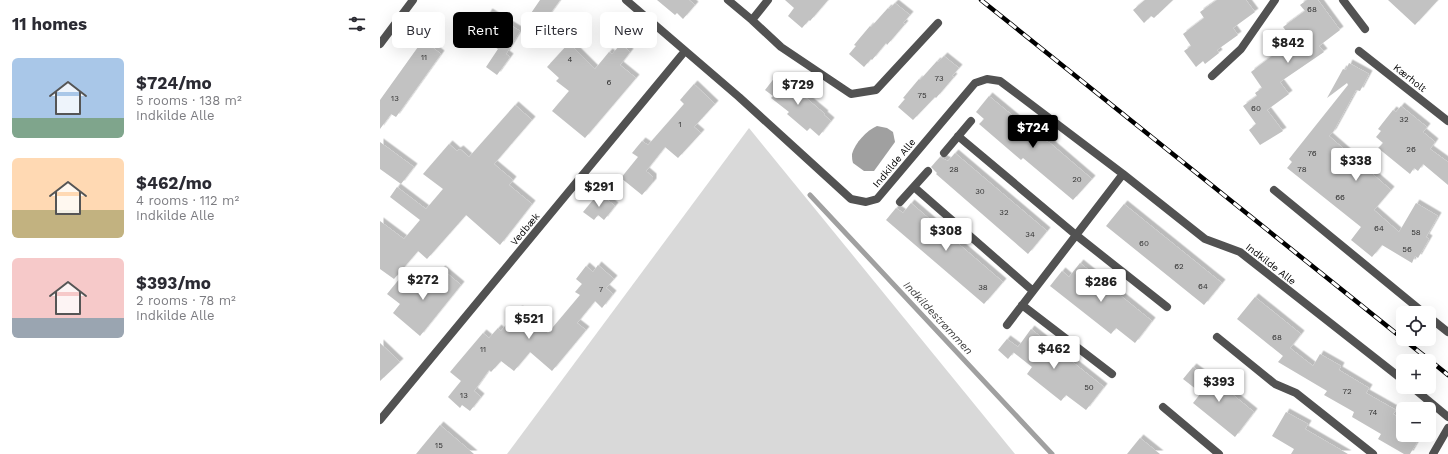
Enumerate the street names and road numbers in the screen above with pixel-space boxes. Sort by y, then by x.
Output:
street label: Kærholt [1391,62,1429,95]
street label: Indkilde Alle [870,136,918,190]
street label: Vedbæk [508,210,542,247]
street label: Indkilde Alle [1244,241,1298,287]

